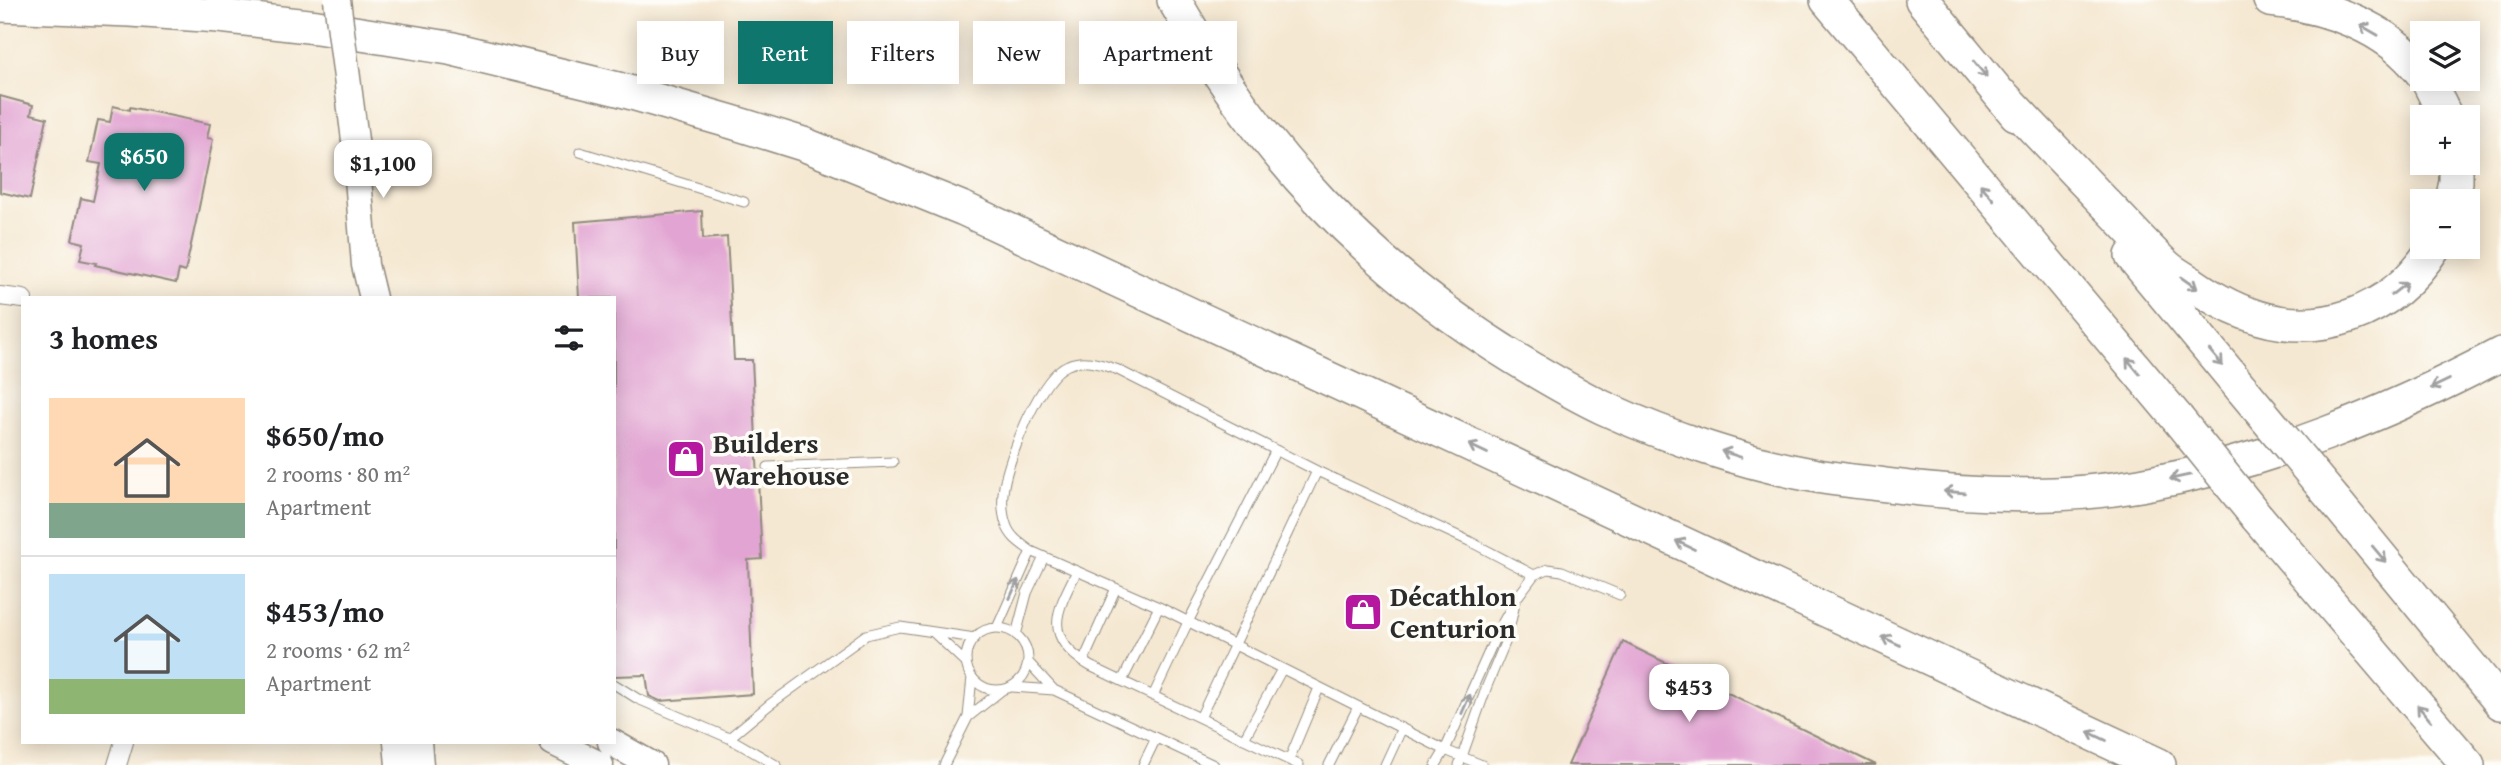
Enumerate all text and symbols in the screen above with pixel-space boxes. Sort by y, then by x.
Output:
chip: Buy [637,21,724,84]
chip: Rent [738,21,833,84]
chip: Filters [847,21,959,84]
chip: New [973,21,1065,84]
chip: Apartment [1079,21,1237,84]
map controls [2410,21,2480,259]
button: layers [2410,21,2480,91]
one-way arrow [2360,23,2380,37]
one-way arrow [1972,60,1988,78]
button: + [2410,105,2480,175]
pin: $650 [103,134,185,193]
text: $650 [120,139,168,172]
pin: $1,100 [326,140,440,200]
text: $1,100 [350,146,416,179]
one-way arrow [1979,183,1995,201]
button: − [2410,189,2480,259]
one-way arrow [2179,276,2198,290]
one-way arrow [2389,282,2407,297]
text: 3 homes [49,316,158,360]
icon: filters [550,319,588,357]
one-way arrow [2208,349,2224,367]
one-way arrow [2126,357,2142,375]
one-way arrow [2430,378,2451,391]
text: $650/mo [266,413,384,457]
place label: Builders Warehouse [713,422,850,495]
icon: home [105,426,189,510]
shop icon: Builders Warehouse [665,438,707,480]
one-way arrow [1468,441,1489,455]
one-way arrow [1720,447,1742,460]
text: 2 rooms · 80 m² [266,457,410,490]
one-way arrow [2169,470,2192,484]
one-way arrow [1944,485,1966,498]
text: Apartment [266,490,371,523]
one-way arrow [1674,538,1696,551]
one-way arrow [2371,544,2386,562]
place label: Décathlon Centurion [1390,575,1517,648]
one-way arrow [1008,579,1021,601]
text: $453/mo [266,589,384,633]
shop icon: Décathlon Centurion [1342,591,1384,633]
icon: home [105,602,189,686]
text: 2 rooms · 62 m² [266,633,410,666]
one-way arrow [1881,633,1902,647]
pin: $453 [1648,664,1730,724]
text: Apartment [266,666,371,699]
text: $453 [1665,670,1713,703]
one-way arrow [1460,693,1473,715]
one-way arrow [2416,704,2432,722]
one-way arrow [2087,729,2108,742]

